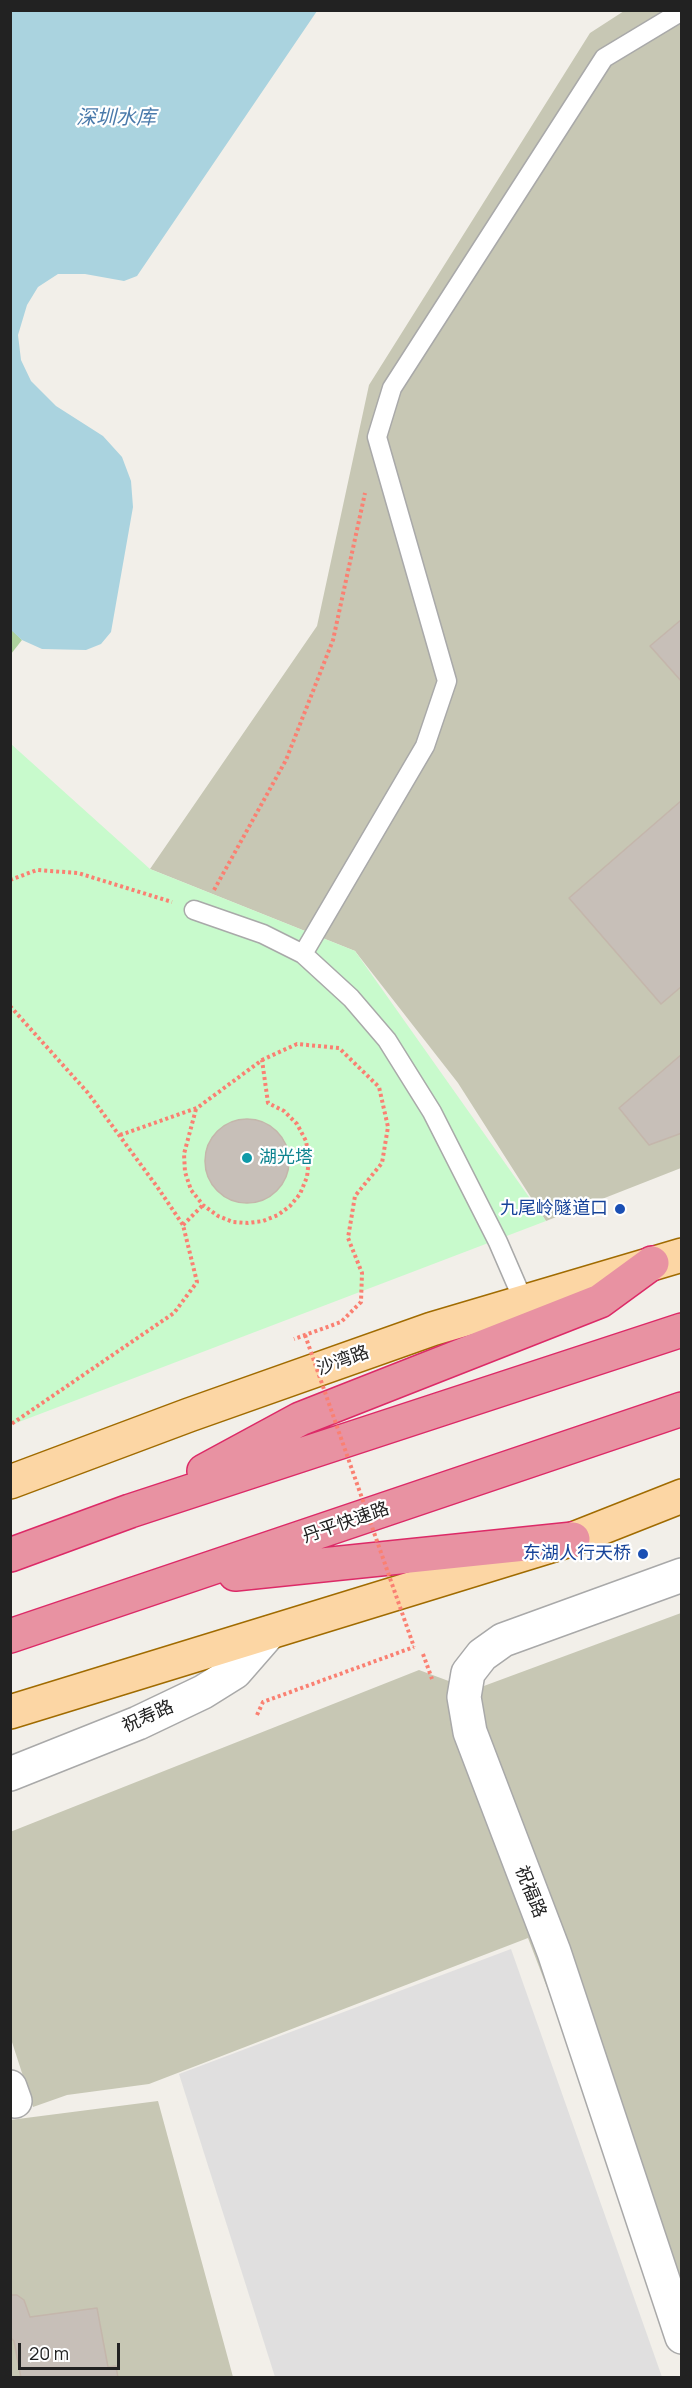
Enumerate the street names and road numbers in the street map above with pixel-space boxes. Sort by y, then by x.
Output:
street label: 沙湾路 [314,1342,372,1380]
street label: 丹平快速路 [300,1498,392,1548]
street label: 祝寿路 [119,1696,177,1738]
street label: 祝福路 [510,1863,550,1921]

